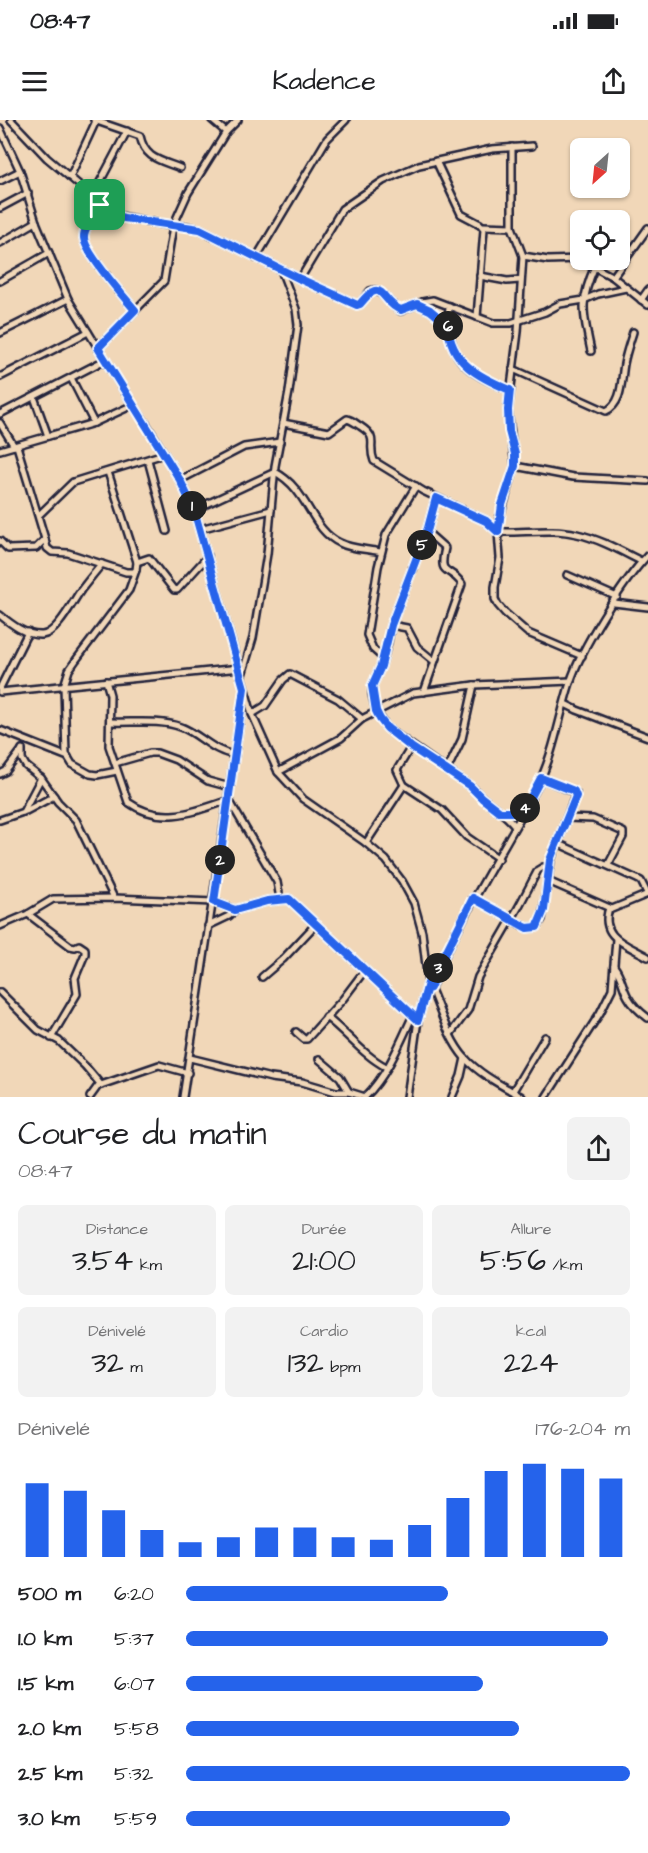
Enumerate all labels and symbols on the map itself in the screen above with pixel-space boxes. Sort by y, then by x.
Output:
north arrow [570,138,630,198]
pin [74,179,125,230]
pin: 6 [433,311,463,341]
pin: 1 [177,491,207,521]
pin: 5 [407,530,437,560]
pin: 4 [510,793,540,823]
pin: 2 [205,845,235,875]
pin: 3 [423,953,453,983]

